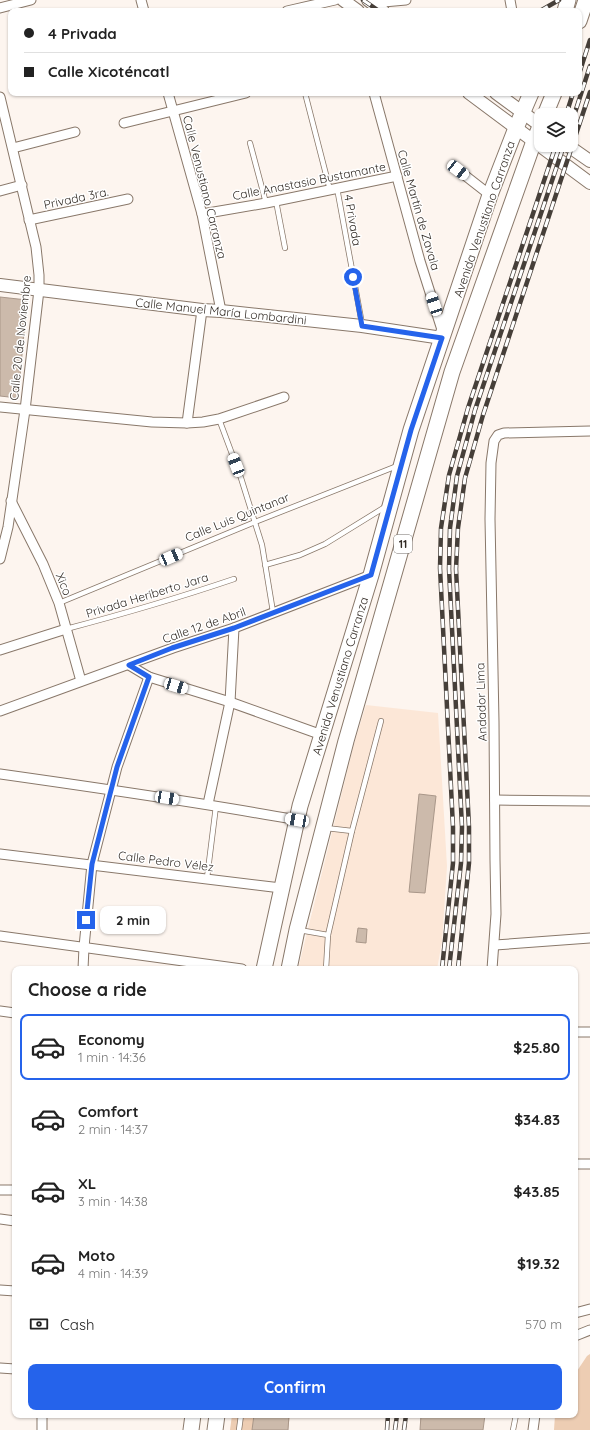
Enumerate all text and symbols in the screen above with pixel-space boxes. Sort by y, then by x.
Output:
text: 4 Privada [48,24,117,43]
text: Calle Xicoténcatl [48,62,170,81]
map controls [534,108,578,152]
button: layers [534,108,578,152]
street label: Calle Venustiano Carranza [180,114,230,260]
street label: Avenida Venustiano Carranza [450,139,518,299]
street label: Calle Martín de Zavala [395,148,443,272]
car [445,158,471,182]
street label: Calle Anastasio Bustamante [231,159,387,203]
street label: Privada 3ra. [42,184,110,212]
street label: 4 Privada [341,193,365,247]
route start [344,268,362,286]
street label: Calle 20 de Noviembre [6,274,34,401]
car [425,291,443,317]
street label: Calle Manuel María Lombardini [135,295,307,327]
car [226,452,246,478]
street label: Calle Luis Quintanar [183,489,292,545]
road number: 11 [394,535,412,553]
car [158,547,184,567]
street label: Privada Heriberto Jara [84,569,210,621]
street label: Xico [53,570,75,598]
street label: Avenida Venustiano Carranza [309,595,371,757]
street label: Calle 12 de Abril [160,604,248,646]
street label: Andador Lima [472,662,490,742]
car [163,677,189,695]
car [154,790,180,806]
car [284,812,310,828]
street label: Calle Pedro Vélez [117,848,215,874]
callout: 2 min [100,906,166,934]
route end [77,911,95,929]
text: 2 min [116,912,150,928]
text: Choose a ride [28,978,147,1001]
icon: car [30,1029,66,1065]
text: Economy [78,1030,145,1049]
text: $25.80 [513,1038,560,1057]
text: 1 min · 14:36 [78,1049,146,1065]
icon: car [30,1101,66,1137]
text: Comfort [78,1102,139,1121]
text: $34.83 [514,1110,560,1129]
text: 2 min · 14:37 [78,1121,148,1137]
icon: car [30,1173,66,1209]
text: XL [78,1174,96,1193]
text: $43.85 [514,1182,560,1201]
text: 3 min · 14:38 [78,1193,148,1209]
icon: car [30,1245,66,1281]
text: Moto [78,1246,115,1265]
text: $19.32 [517,1254,560,1273]
text: 4 min · 14:39 [78,1265,148,1281]
icon: cash [28,1313,50,1335]
text: Cash [60,1315,94,1334]
text: 570 m [525,1316,562,1332]
button: Confirm [28,1364,562,1410]

